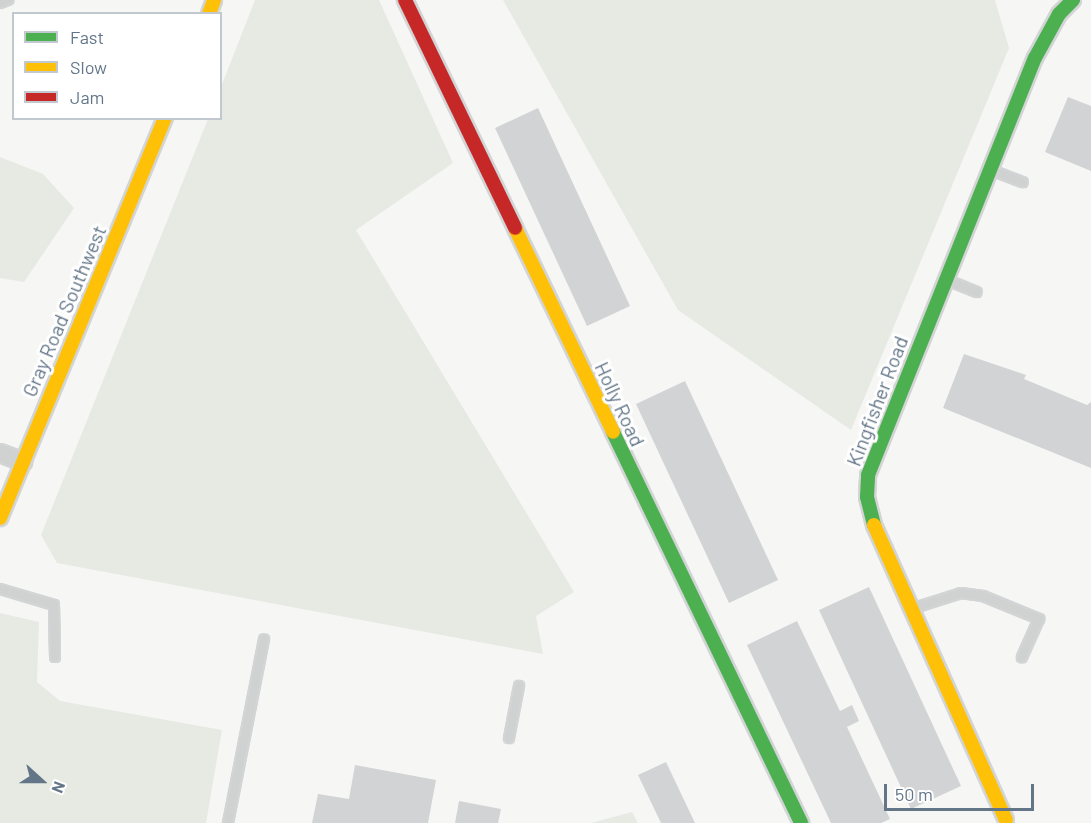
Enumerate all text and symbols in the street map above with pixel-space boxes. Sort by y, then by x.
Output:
legend [12,12,222,120]
text: Fast [70,26,104,48]
text: Slow [70,56,107,78]
text: Jam [70,86,104,108]
street label: Gray Road Southwest [17,222,111,400]
street label: Kingfisher Road [841,333,913,469]
street label: Holly Road [590,358,650,450]
north arrow [12,751,72,811]
scale bar [887,772,1037,810]
text: N [48,779,70,796]
text: 50 m [895,783,933,805]

